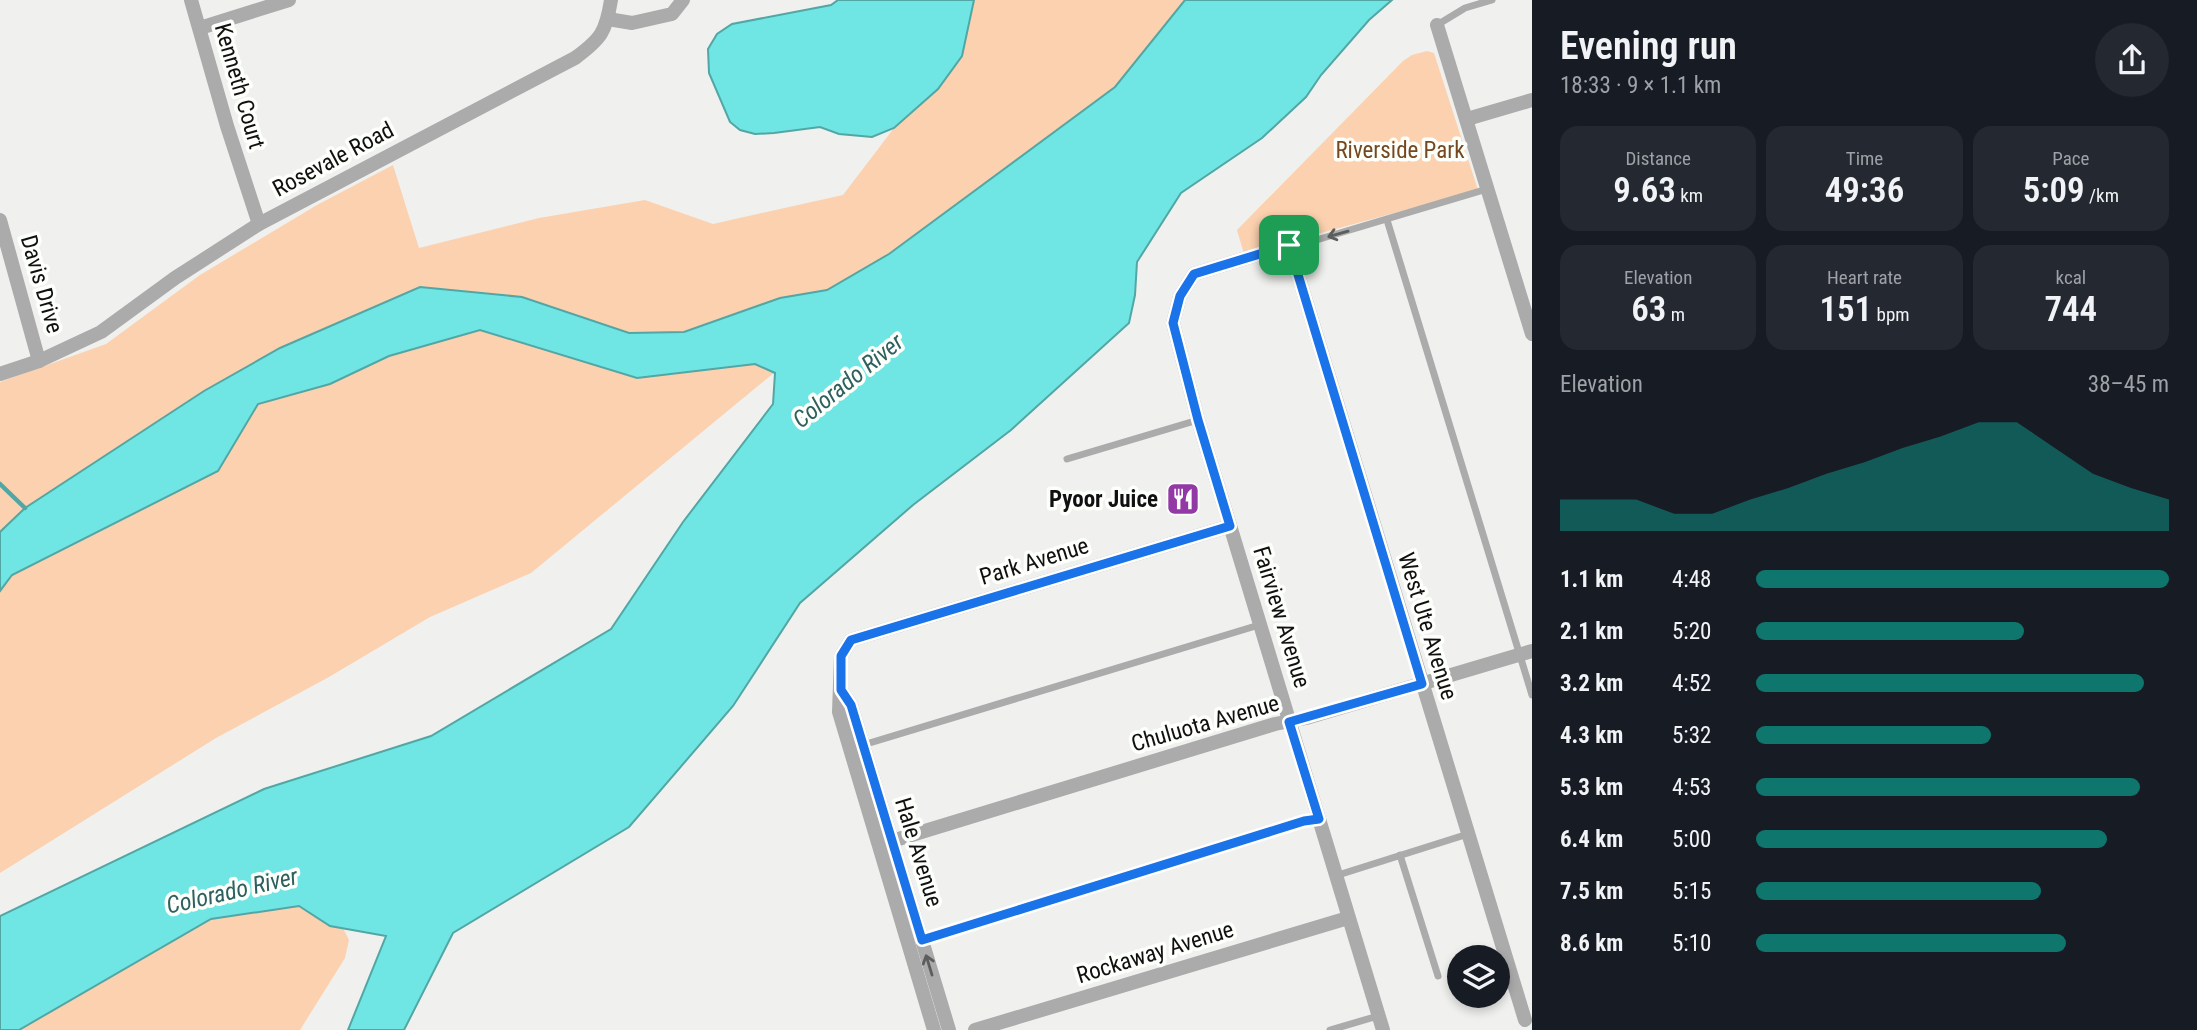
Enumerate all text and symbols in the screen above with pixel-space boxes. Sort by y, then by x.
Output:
street label: Kenneth Court [209,20,270,152]
button: share [2095,23,2169,97]
text: Evening run [1560,24,1737,68]
text: 18:33 · 9 × 1.1 km [1560,72,1721,99]
street label: Rosevale Road [268,116,398,203]
park label: Riverside Park [1335,137,1465,164]
text: Distance [1625,147,1691,170]
text: Time [1846,147,1883,170]
text: Pace [2052,147,2089,170]
text: 9.63 [1613,170,1676,211]
text: 49:36 [1825,170,1904,211]
text: 5:09 [2023,170,2085,211]
text: km [1676,184,1703,207]
text: /km [2085,184,2119,207]
pin [1259,215,1319,275]
icon: arrive [1270,226,1308,264]
one-way arrow [1327,228,1350,241]
street label: Davis Drive [15,232,68,336]
text: Elevation [1624,266,1692,289]
text: Heart rate [1827,266,1902,289]
text: kcal [2056,266,2086,289]
text: 63 [1631,289,1666,330]
text: 151 [1819,289,1872,330]
text: 744 [2044,289,2097,330]
text: m [1666,303,1685,326]
text: bpm [1872,303,1910,326]
water label: Colorado River [787,327,910,434]
text: Elevation [1560,371,1643,398]
text: 38–45 m [2088,371,2169,398]
restaurant icon: Pyoor Juice [1164,480,1202,518]
place label: Pyoor Juice [1049,486,1158,513]
street label: Park Avenue [976,532,1092,591]
street label: Fairview Avenue [1247,543,1316,691]
street label: West Ute Avenue [1392,549,1463,703]
text: 1.1 km [1560,566,1623,593]
text: 4:48 [1672,566,1711,593]
text: 2.1 km [1560,618,1623,645]
text: 5:20 [1672,618,1711,645]
text: 3.2 km [1560,670,1623,697]
text: 4:52 [1672,670,1711,697]
street label: Chuluota Avenue [1128,689,1282,757]
text: 4.3 km [1560,722,1623,749]
text: 5:32 [1672,722,1711,749]
text: 5.3 km [1560,774,1623,801]
text: 4:53 [1672,774,1711,801]
street label: Hale Avenue [889,794,948,910]
text: 6.4 km [1560,826,1623,853]
text: 5:00 [1672,826,1711,853]
water label: Colorado River [164,862,301,920]
text: 7.5 km [1560,878,1623,905]
text: 5:15 [1672,878,1711,905]
street label: Rockaway Avenue [1073,916,1237,989]
text: 8.6 km [1560,930,1623,957]
text: 5:10 [1672,930,1711,957]
map controls [1447,945,1510,1008]
button: layers [1447,945,1510,1008]
one-way arrow [922,954,935,976]

